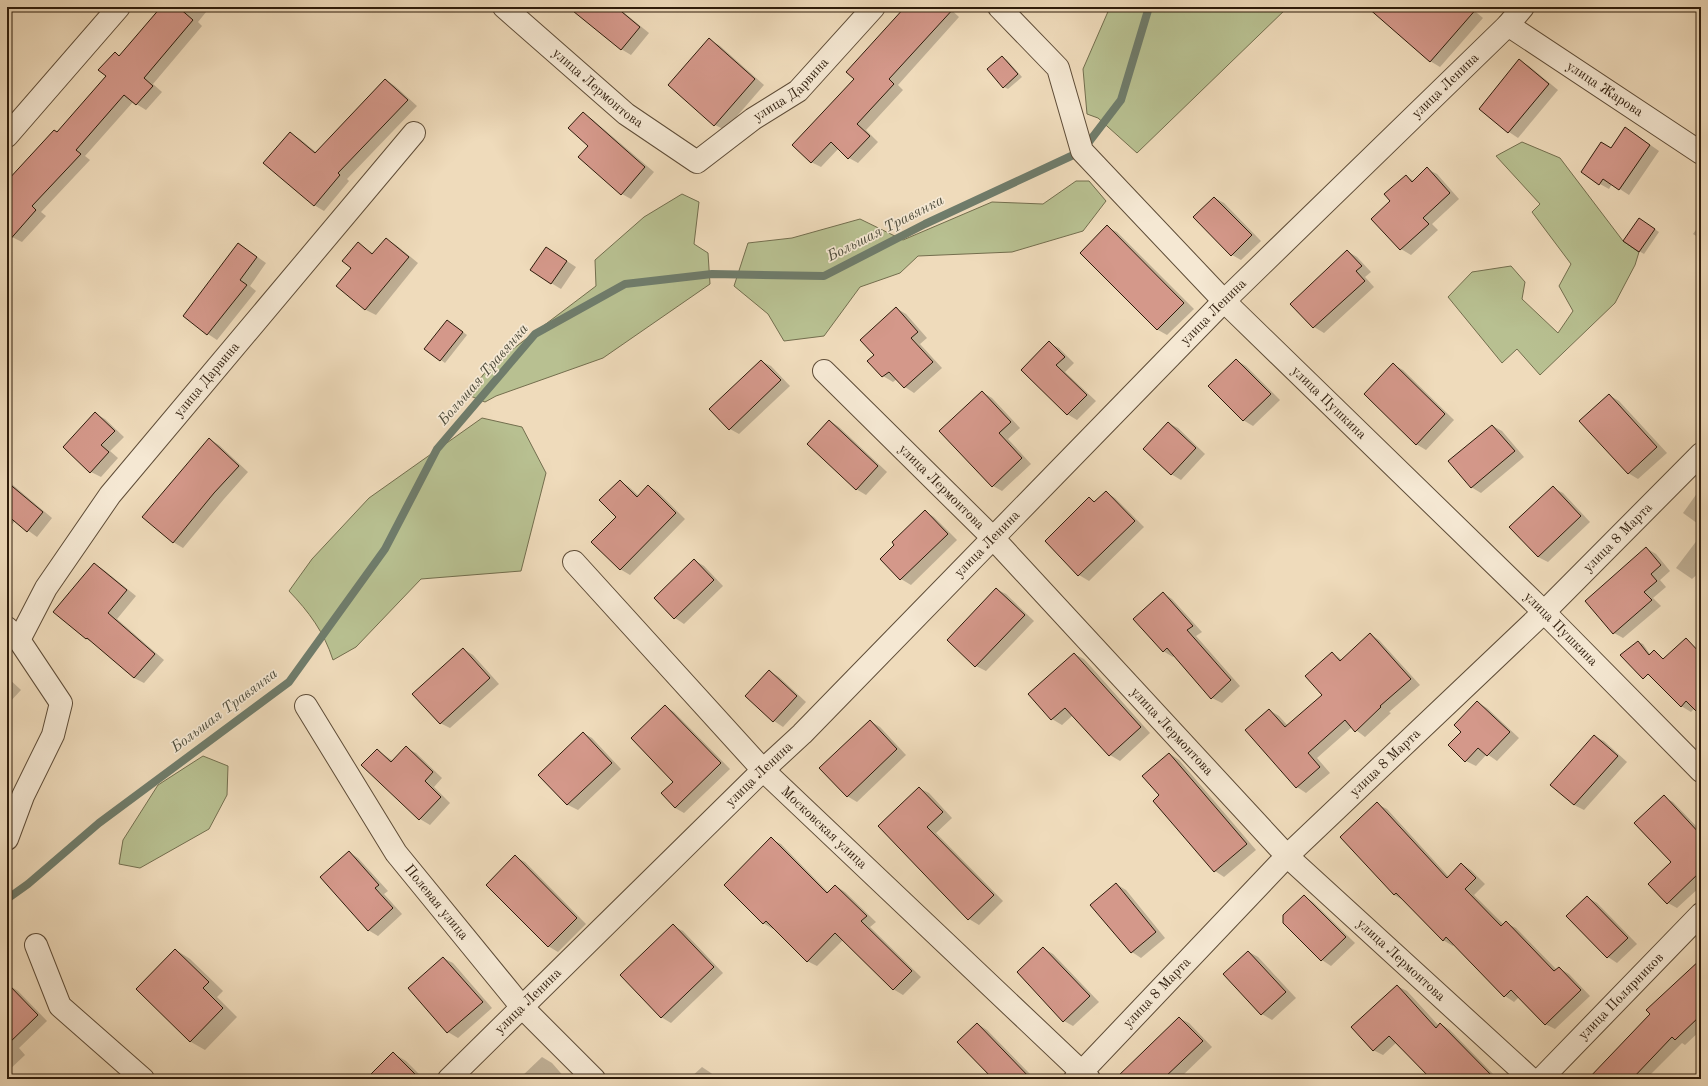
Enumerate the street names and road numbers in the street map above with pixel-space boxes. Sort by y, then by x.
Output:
street label: улица Лермонтова [550,46,646,130]
street label: улица Ленина [1409,50,1482,121]
street label: улица Дарвина [751,55,831,124]
street label: улица Жарова [1564,59,1646,120]
street label: улица Ленина [1178,276,1249,348]
street label: улица Дарвина [171,339,242,420]
street label: улица Пушкина [1289,364,1369,442]
street label: улица Лермонтова [896,442,987,532]
street label: улица 8 Марта [1581,500,1655,575]
street label: улица Ленина [952,508,1023,580]
street label: улица Пушкина [1521,589,1600,669]
street label: улица Лермонтова [1128,685,1216,778]
street label: улица 8 Марта [1347,726,1423,799]
street label: улица Ленина [723,739,796,809]
street label: Московская улица [778,784,870,872]
street label: Полевая улица [402,862,471,942]
street label: улица Лермонтова [1354,916,1448,1004]
street label: улица Полярников [1576,950,1666,1043]
street label: улица 8 Марта [1120,955,1194,1031]
street label: улица Ленина [492,966,564,1037]

